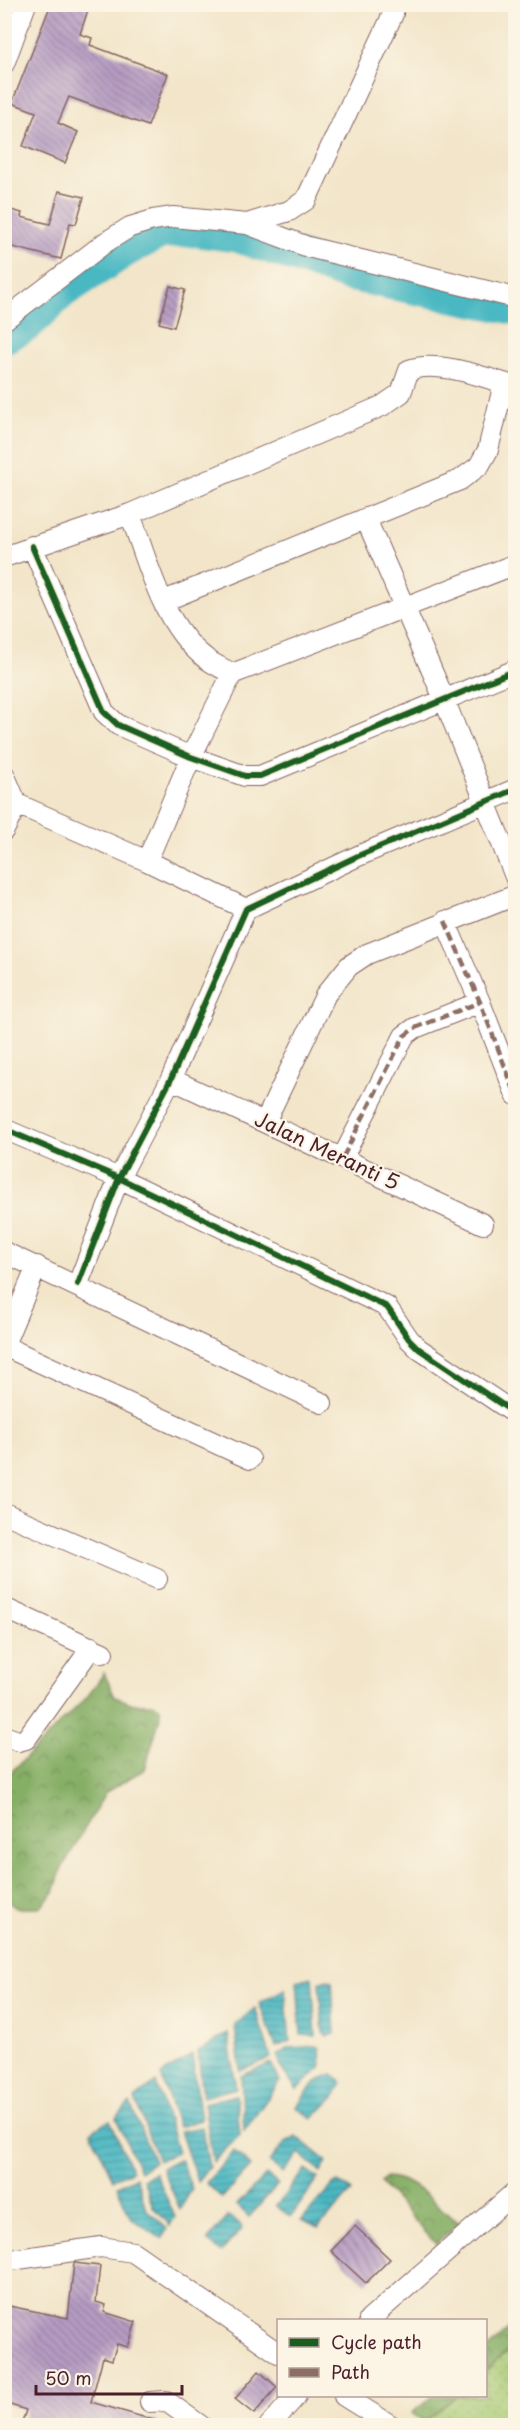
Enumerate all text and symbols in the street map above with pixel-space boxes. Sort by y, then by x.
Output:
street label: Jalan Meranti 5 [250,1103,405,1197]
legend [277,2319,487,2397]
text: Cycle path [331,2328,422,2355]
scale bar [36,2358,182,2396]
text: Path [331,2358,370,2385]
text: 50 m [45,2364,92,2391]

